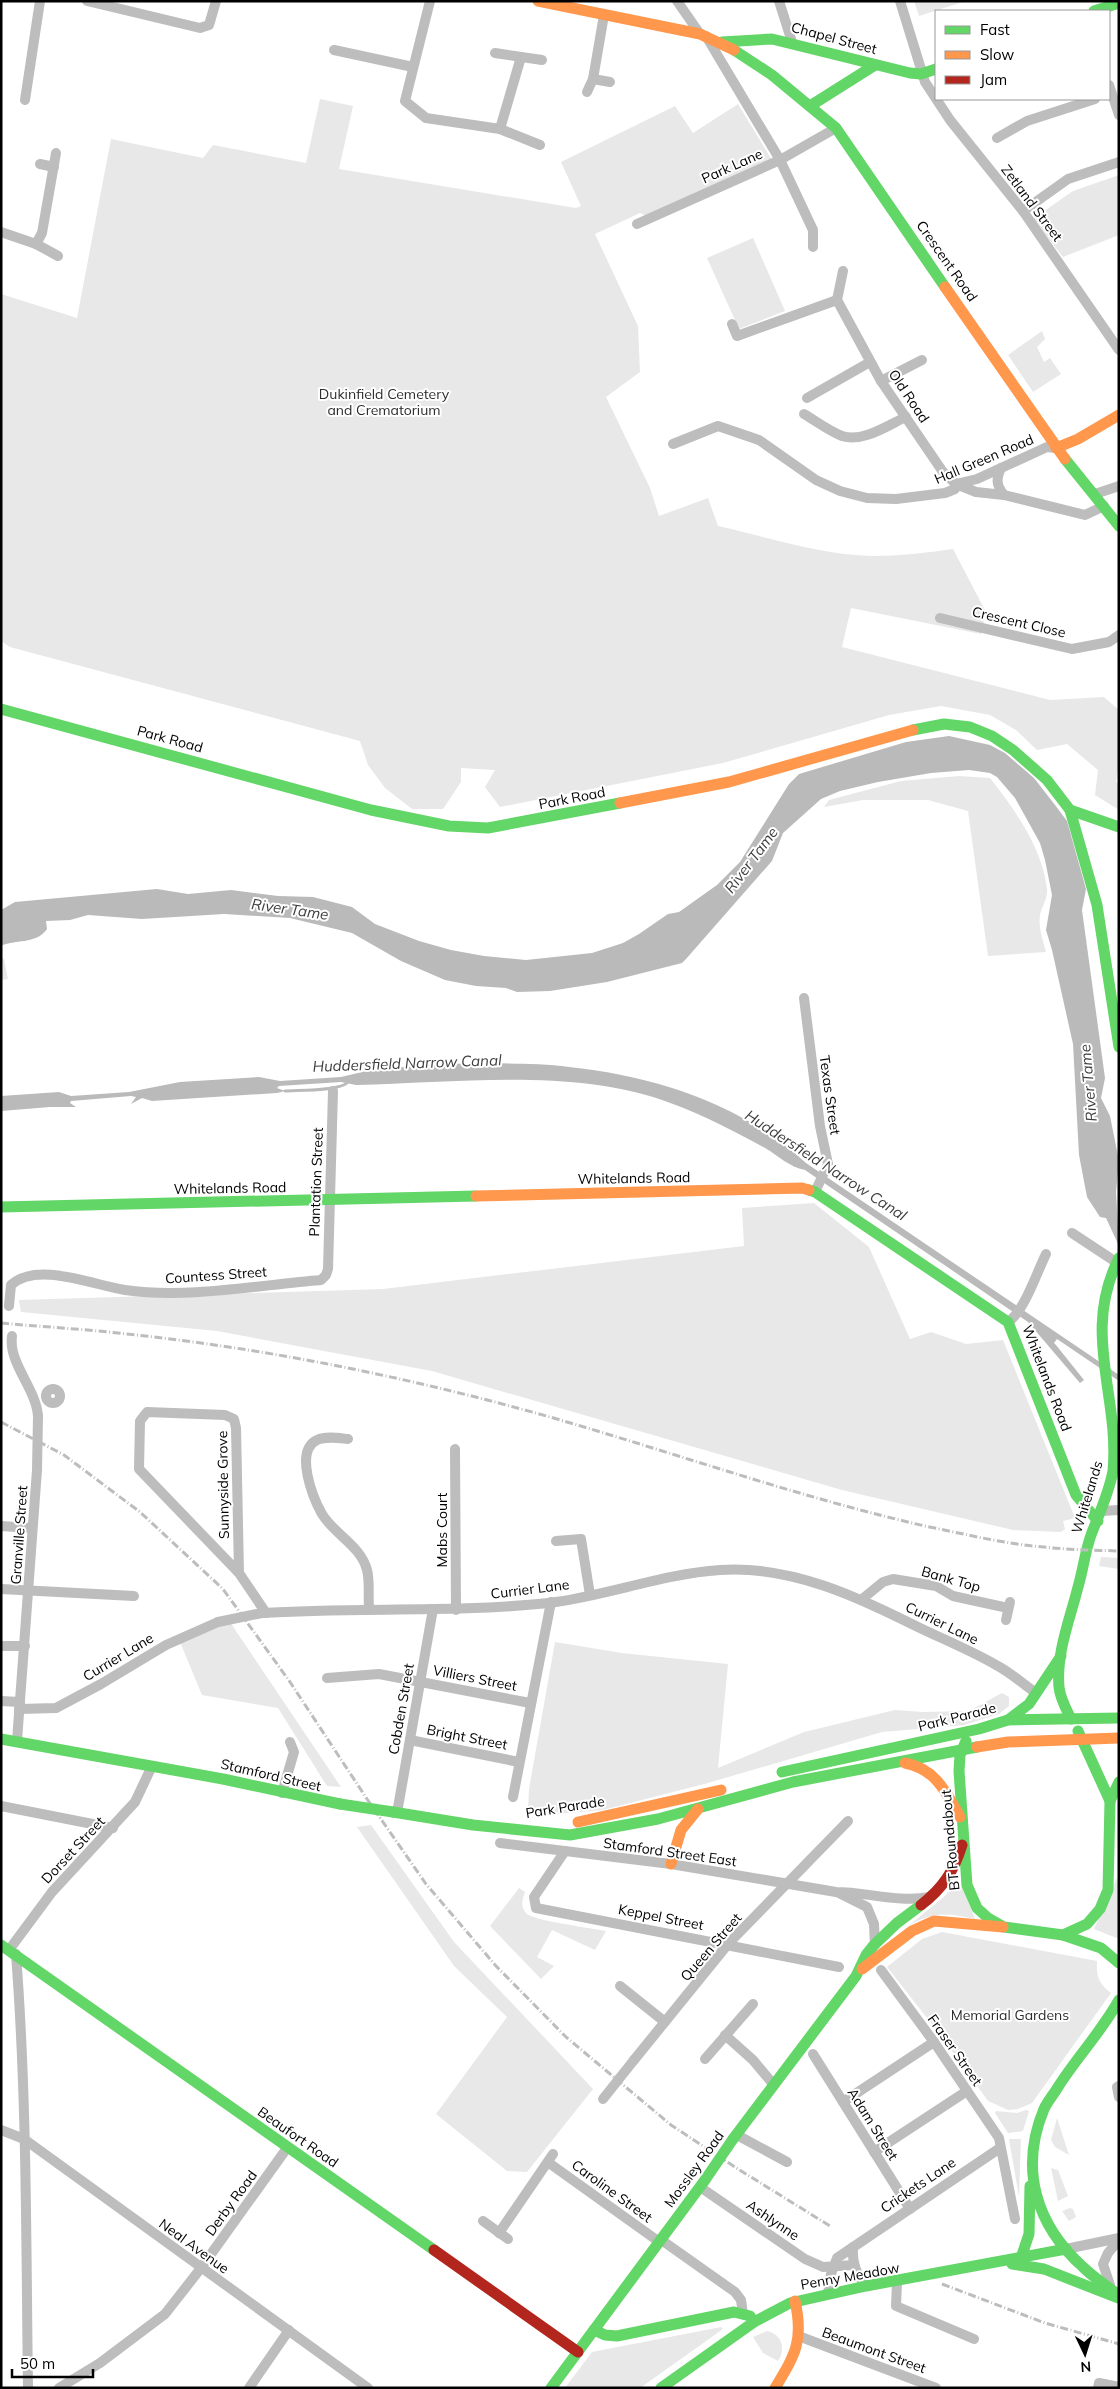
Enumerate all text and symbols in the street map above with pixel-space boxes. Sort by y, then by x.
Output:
legend [935,10,1110,100]
street label: Chapel Street [789,18,879,58]
text: Fast [980,20,1010,39]
text: Slow [980,45,1014,64]
text: Jam [980,70,1007,89]
street label: Park Lane [699,145,765,187]
street label: Zetland Street [997,161,1067,245]
street label: Crescent Road [912,217,982,305]
street label: Old Road [885,366,933,426]
park label: Dukinfield Cemetery and Crematorium [319,385,450,419]
street label: Hall Green Road [932,430,1036,488]
street label: Crescent Close [970,602,1068,642]
street label: Park Road [135,722,205,756]
street label: Park Road [537,783,607,813]
water label: River Tame [720,823,782,897]
water label: River Tame [250,894,330,924]
water label: River Tame [1075,1044,1101,1122]
water label: Huddersfield Narrow Canal [312,1050,502,1076]
street label: Texas Street [816,1054,844,1136]
water label: Huddersfield Narrow Canal [742,1106,911,1225]
street label: Plantation Street [305,1127,327,1237]
street label: Whitelands Road [577,1168,691,1188]
street label: Whitelands Road [173,1178,287,1198]
street label: Countess Street [164,1262,268,1288]
street label: Whitelands Road [1018,1322,1076,1434]
street label: Sunnyside Grove [213,1431,233,1539]
street label: Whitelands [1067,1459,1107,1535]
street label: Granville Street [7,1485,31,1585]
street label: Mabs Court [433,1492,451,1567]
street label: Bank Top [919,1562,983,1596]
street label: Currier Lane [490,1575,570,1603]
street label: Currier Lane [902,1598,982,1648]
street label: Currier Lane [79,1629,157,1685]
street label: Villiers Street [432,1661,519,1695]
street label: Cobden Street [384,1662,418,1756]
street label: Park Parade [916,1699,998,1735]
street label: Bright Street [425,1720,509,1754]
street label: Stamford Street [219,1755,323,1795]
street label: BT Roundabout [937,1789,963,1891]
street label: Park Parade [524,1792,606,1822]
street label: Dorset Street [37,1813,109,1887]
street label: Stamford Street East [602,1834,738,1870]
street label: Keppel Street [617,1900,705,1934]
street label: Queen Street [676,1909,746,1985]
park label: Memorial Gardens [951,2006,1069,2024]
street label: Fraser Street [924,2011,986,2089]
street label: Adam Street [844,2085,902,2163]
street label: Beaufort Road [254,2103,342,2171]
street label: Mossley Road [660,2127,728,2211]
street label: Crickets Lane [877,2153,959,2217]
street label: Caroline Street [568,2156,656,2226]
street label: Derby Road [201,2167,261,2239]
street label: Ashlynne [743,2196,803,2244]
street label: Neal Avenue [155,2215,233,2277]
street label: Penny Meadow [799,2258,901,2294]
street label: Beaumont Street [820,2323,929,2377]
north arrow [1060,2329,1110,2379]
scale bar [12,2346,94,2378]
text: 50 m [20,2354,55,2373]
text: N [1080,2358,1092,2376]

